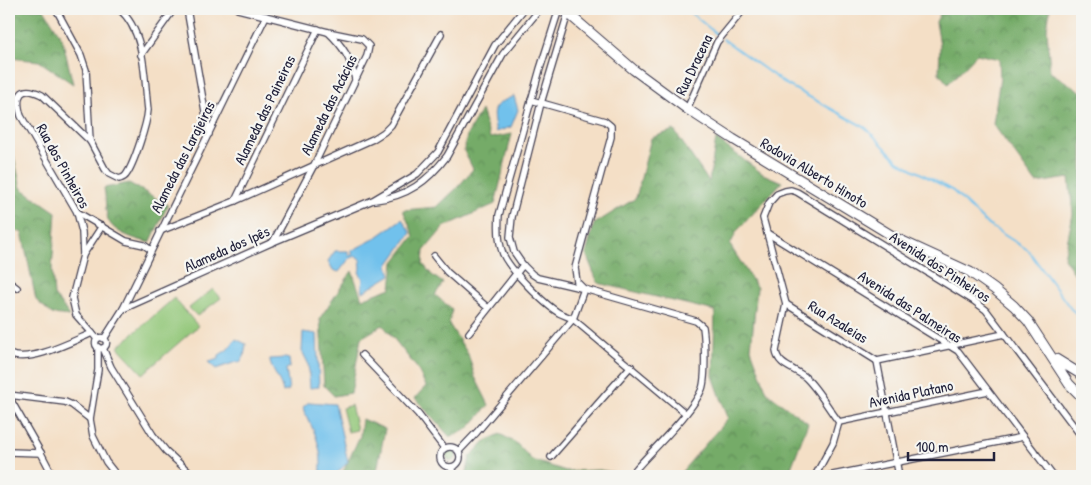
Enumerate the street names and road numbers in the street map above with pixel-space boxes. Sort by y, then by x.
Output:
street label: Rua Dracena [670,31,717,99]
street label: Alameda das Paineiras [229,51,300,168]
street label: Alameda das Acácias [295,51,362,159]
street label: Alameda das Larajeiras [145,97,220,216]
street label: Rua dos Pinheiros [32,120,95,212]
street label: Rodovia Alberto Hinoto [757,132,872,213]
street label: Alameda dos Ipês [181,220,273,277]
street label: Avenida dos Pinheiros [886,226,995,307]
street label: Avenida das Palmeiras [854,265,966,348]
street label: Rua Azaleias [804,295,872,348]
street label: Avenida Platano [867,374,955,413]

